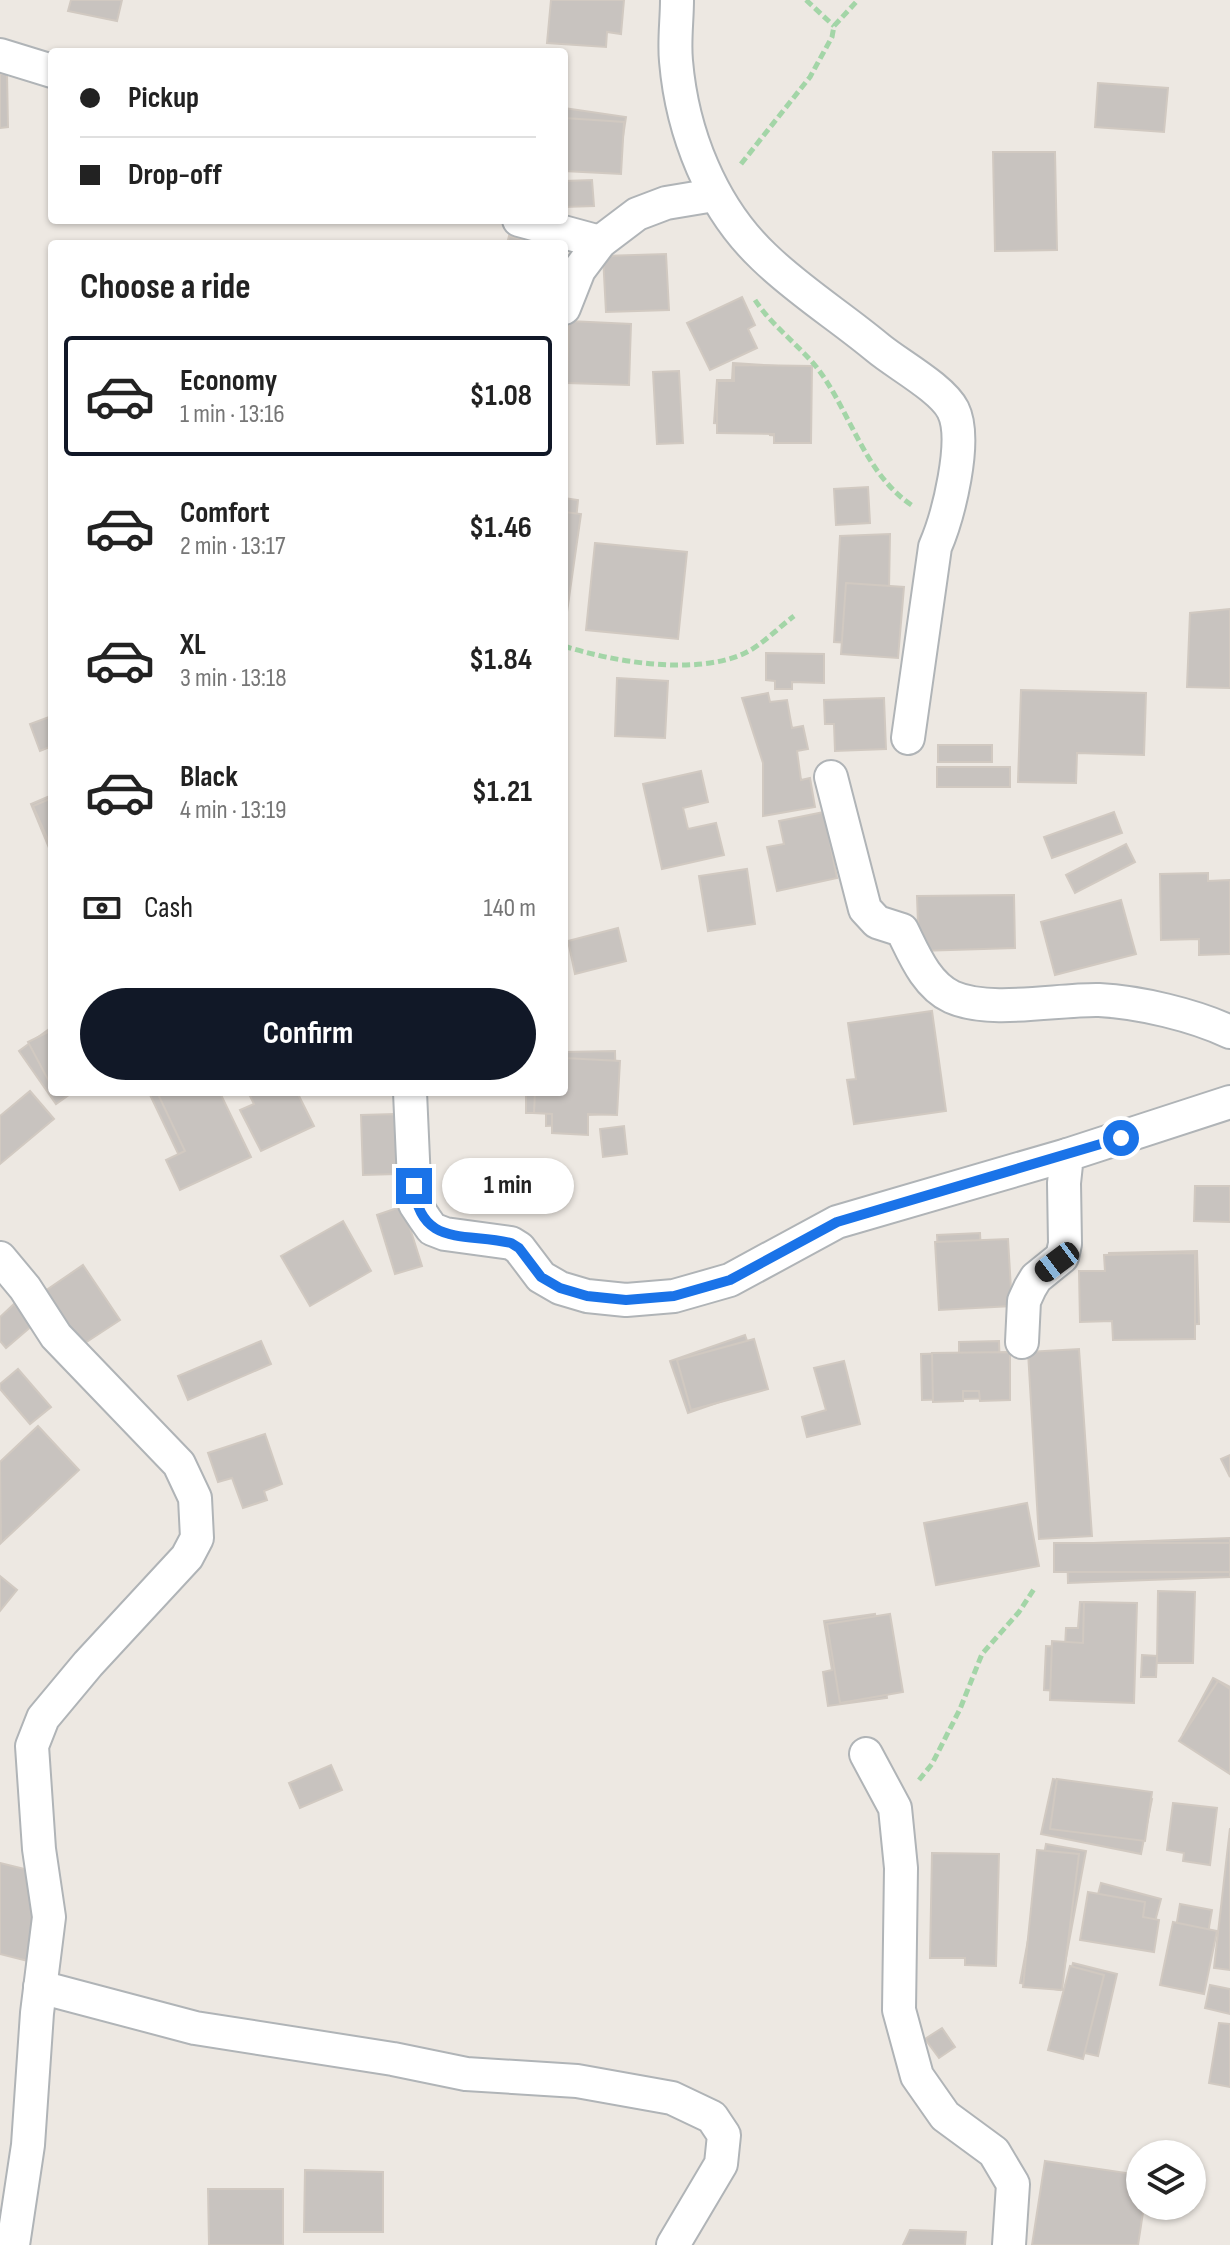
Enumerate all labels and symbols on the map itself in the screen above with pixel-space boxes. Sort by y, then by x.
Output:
route start [1103,1120,1139,1156]
callout: 1 min [442,1158,574,1214]
route end [396,1168,432,1204]
car [1031,1238,1083,1286]

